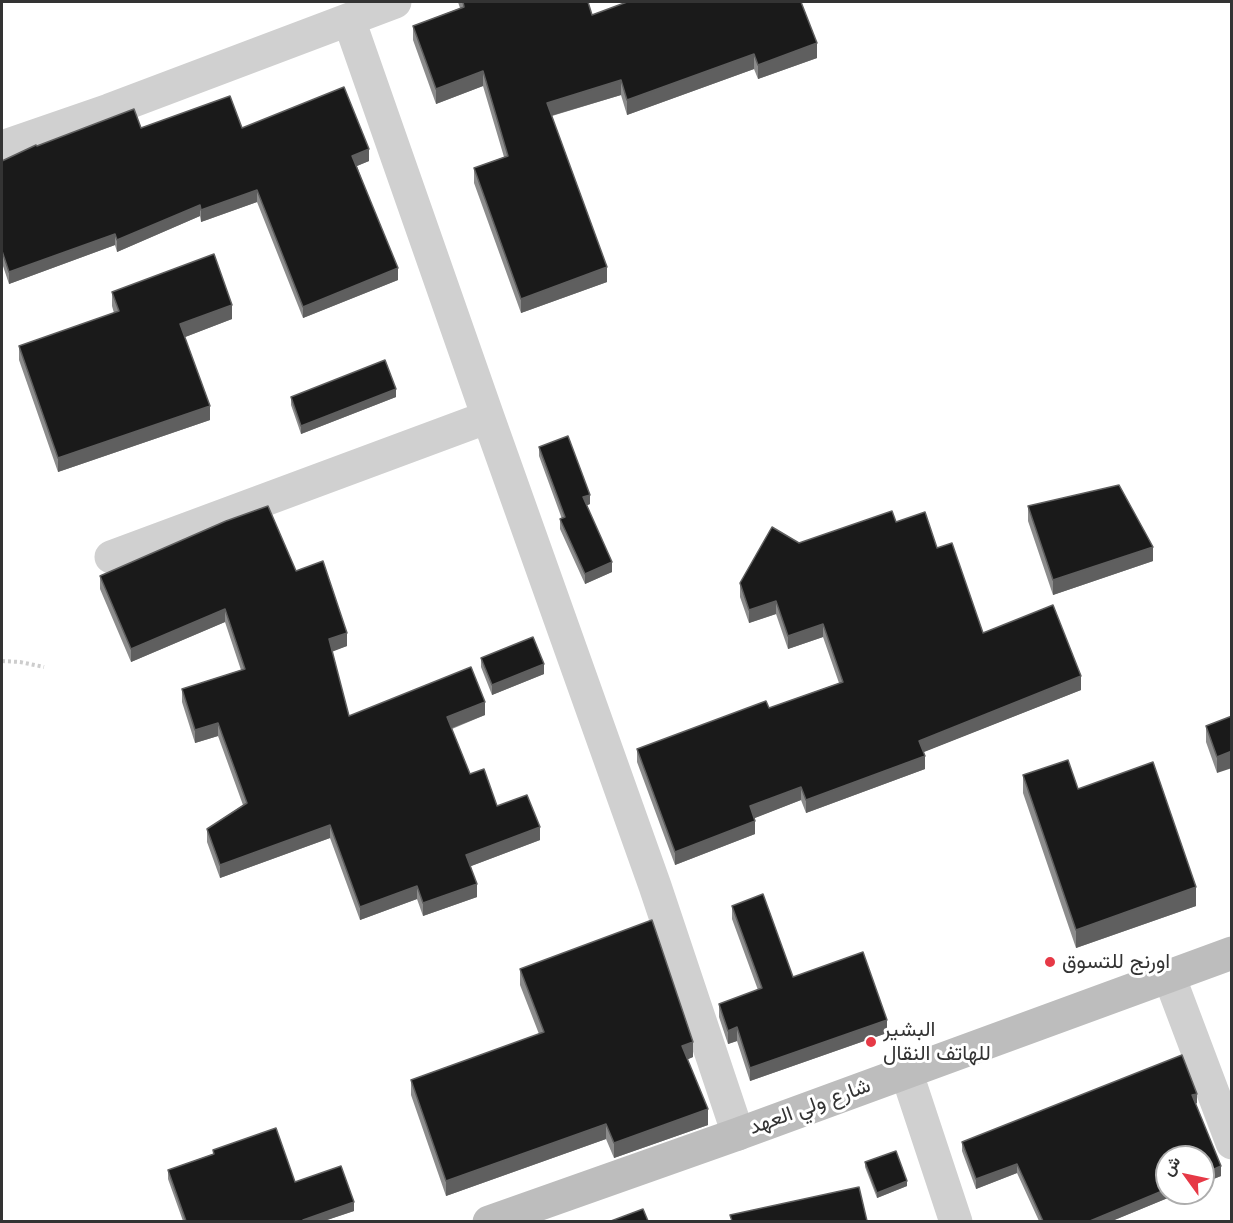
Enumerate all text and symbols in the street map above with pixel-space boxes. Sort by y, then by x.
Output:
place label: اورنج للتسوق [1062,949,1170,975]
marker: اورنج للتسوق [1043,955,1057,969]
place label: البشير للهاتف النقال [883,1017,991,1067]
marker: البشير للهاتف النقال [864,1035,878,1049]
street label: شارع ولي العهد [746,1073,874,1141]
north arrow [1155,1145,1215,1205]
text: ش [1159,1153,1184,1179]

